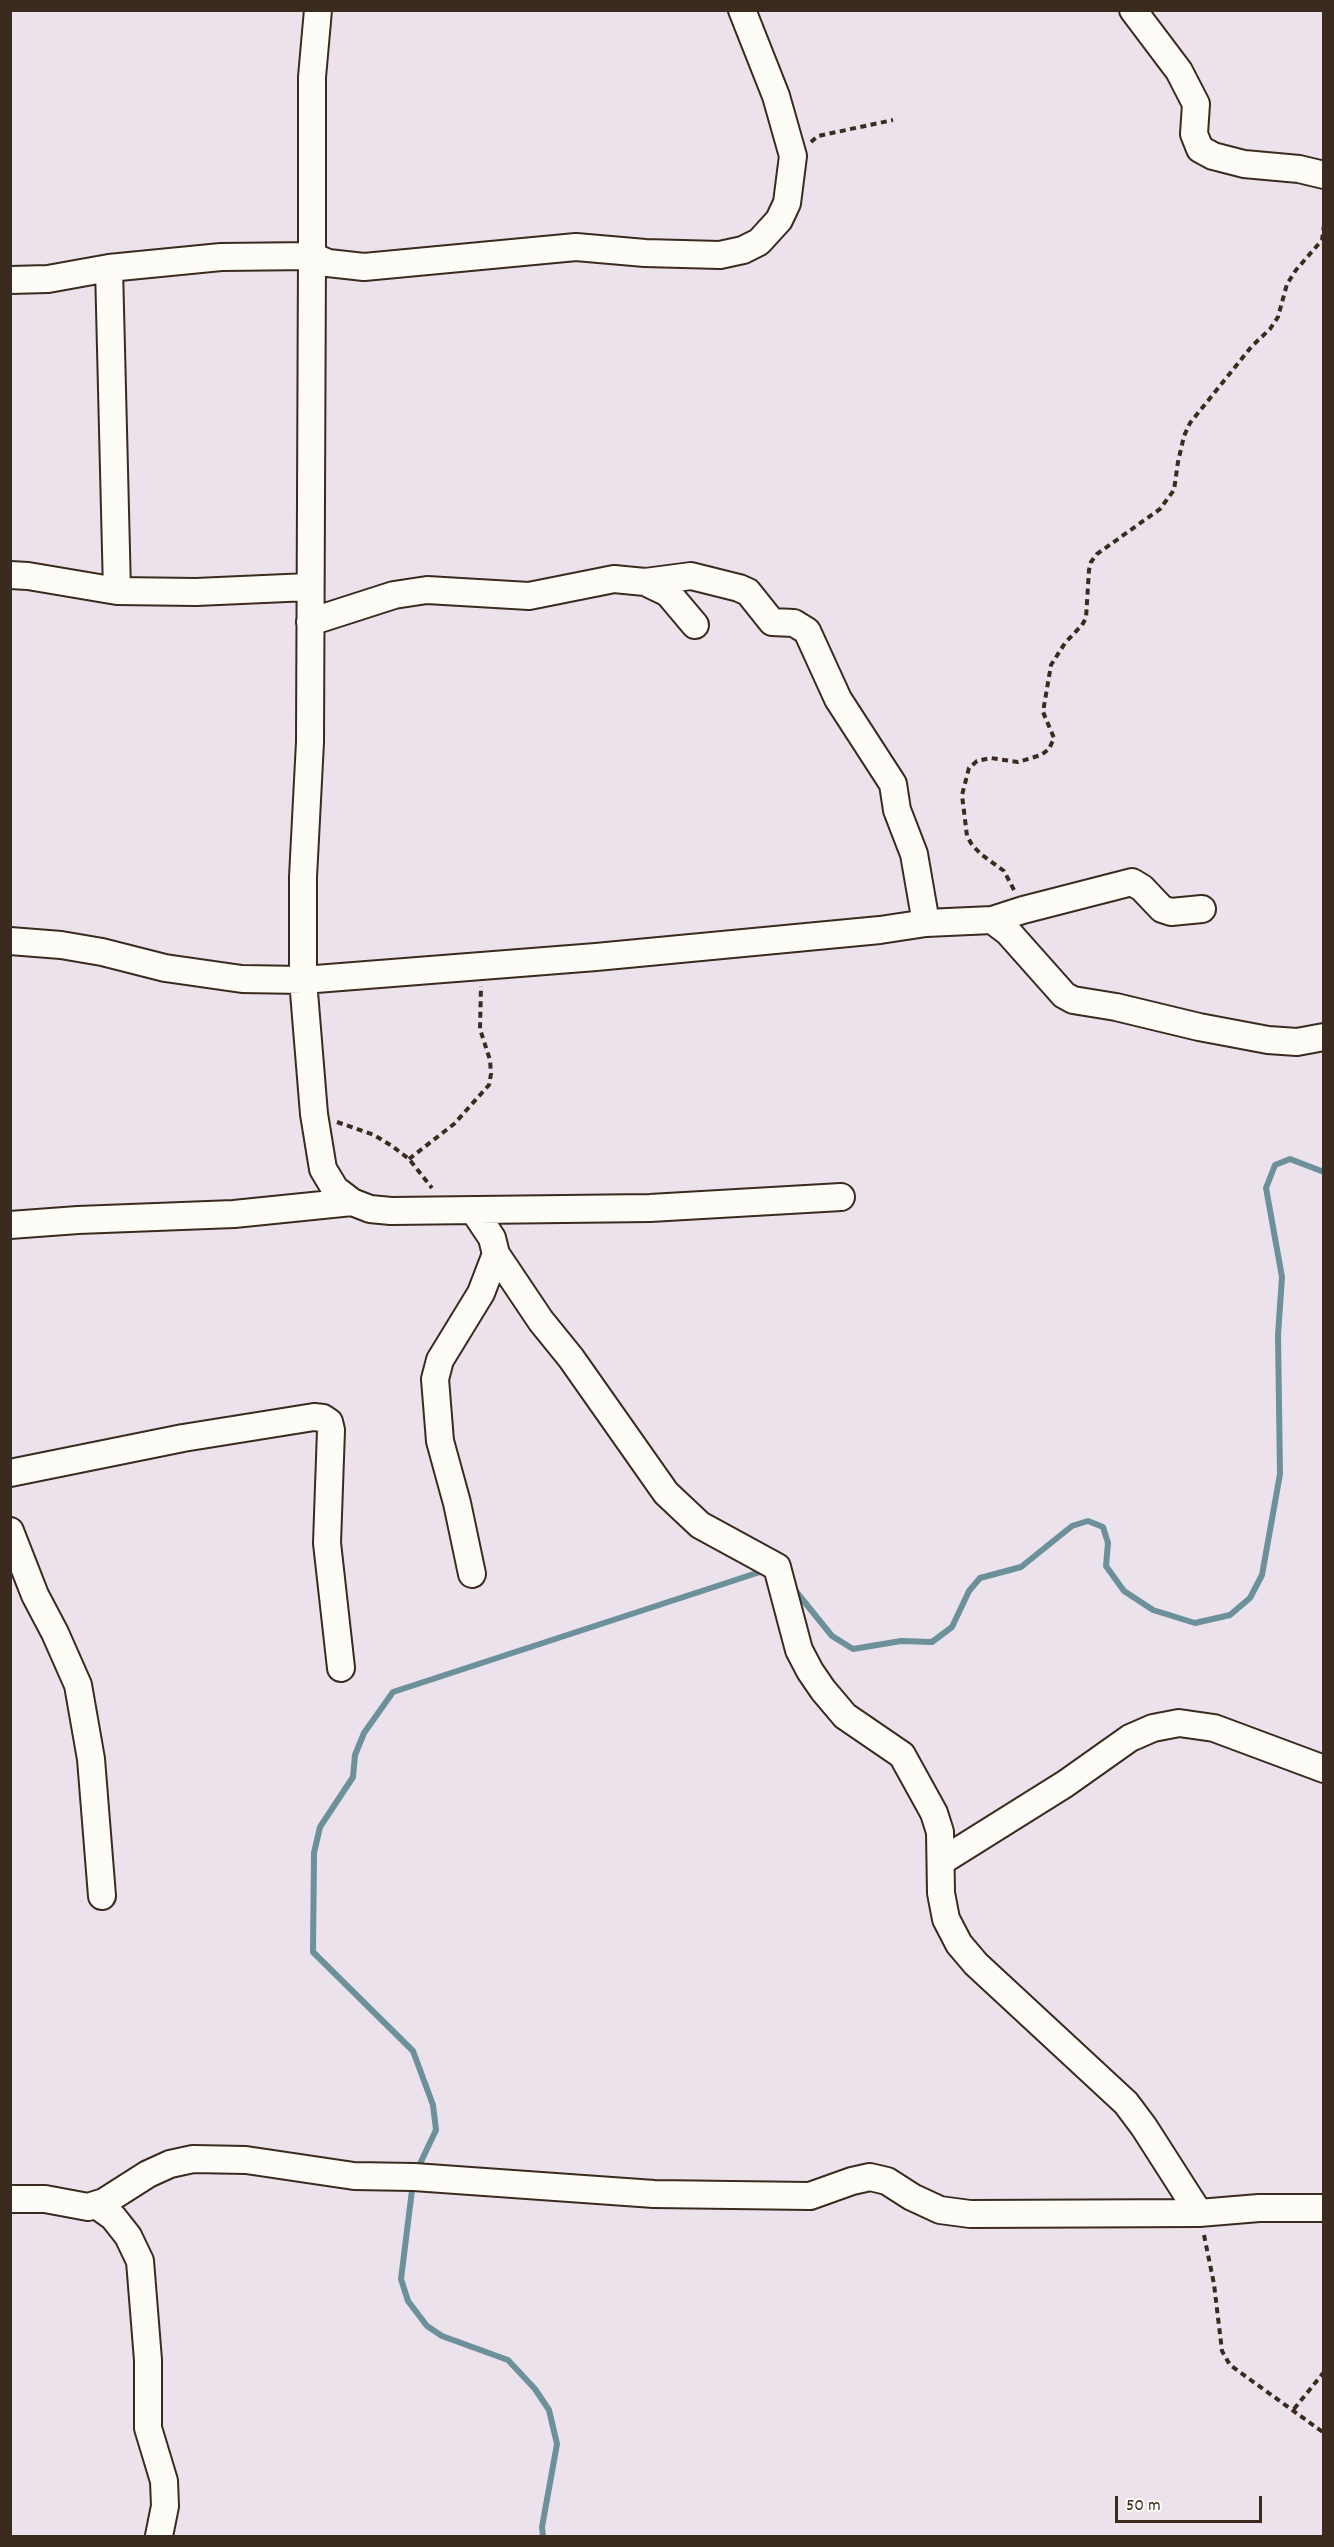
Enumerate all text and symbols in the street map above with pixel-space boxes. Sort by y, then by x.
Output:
scale bar [1118,2484,1265,2522]
text: 50 m [1126,2494,1161,2519]

